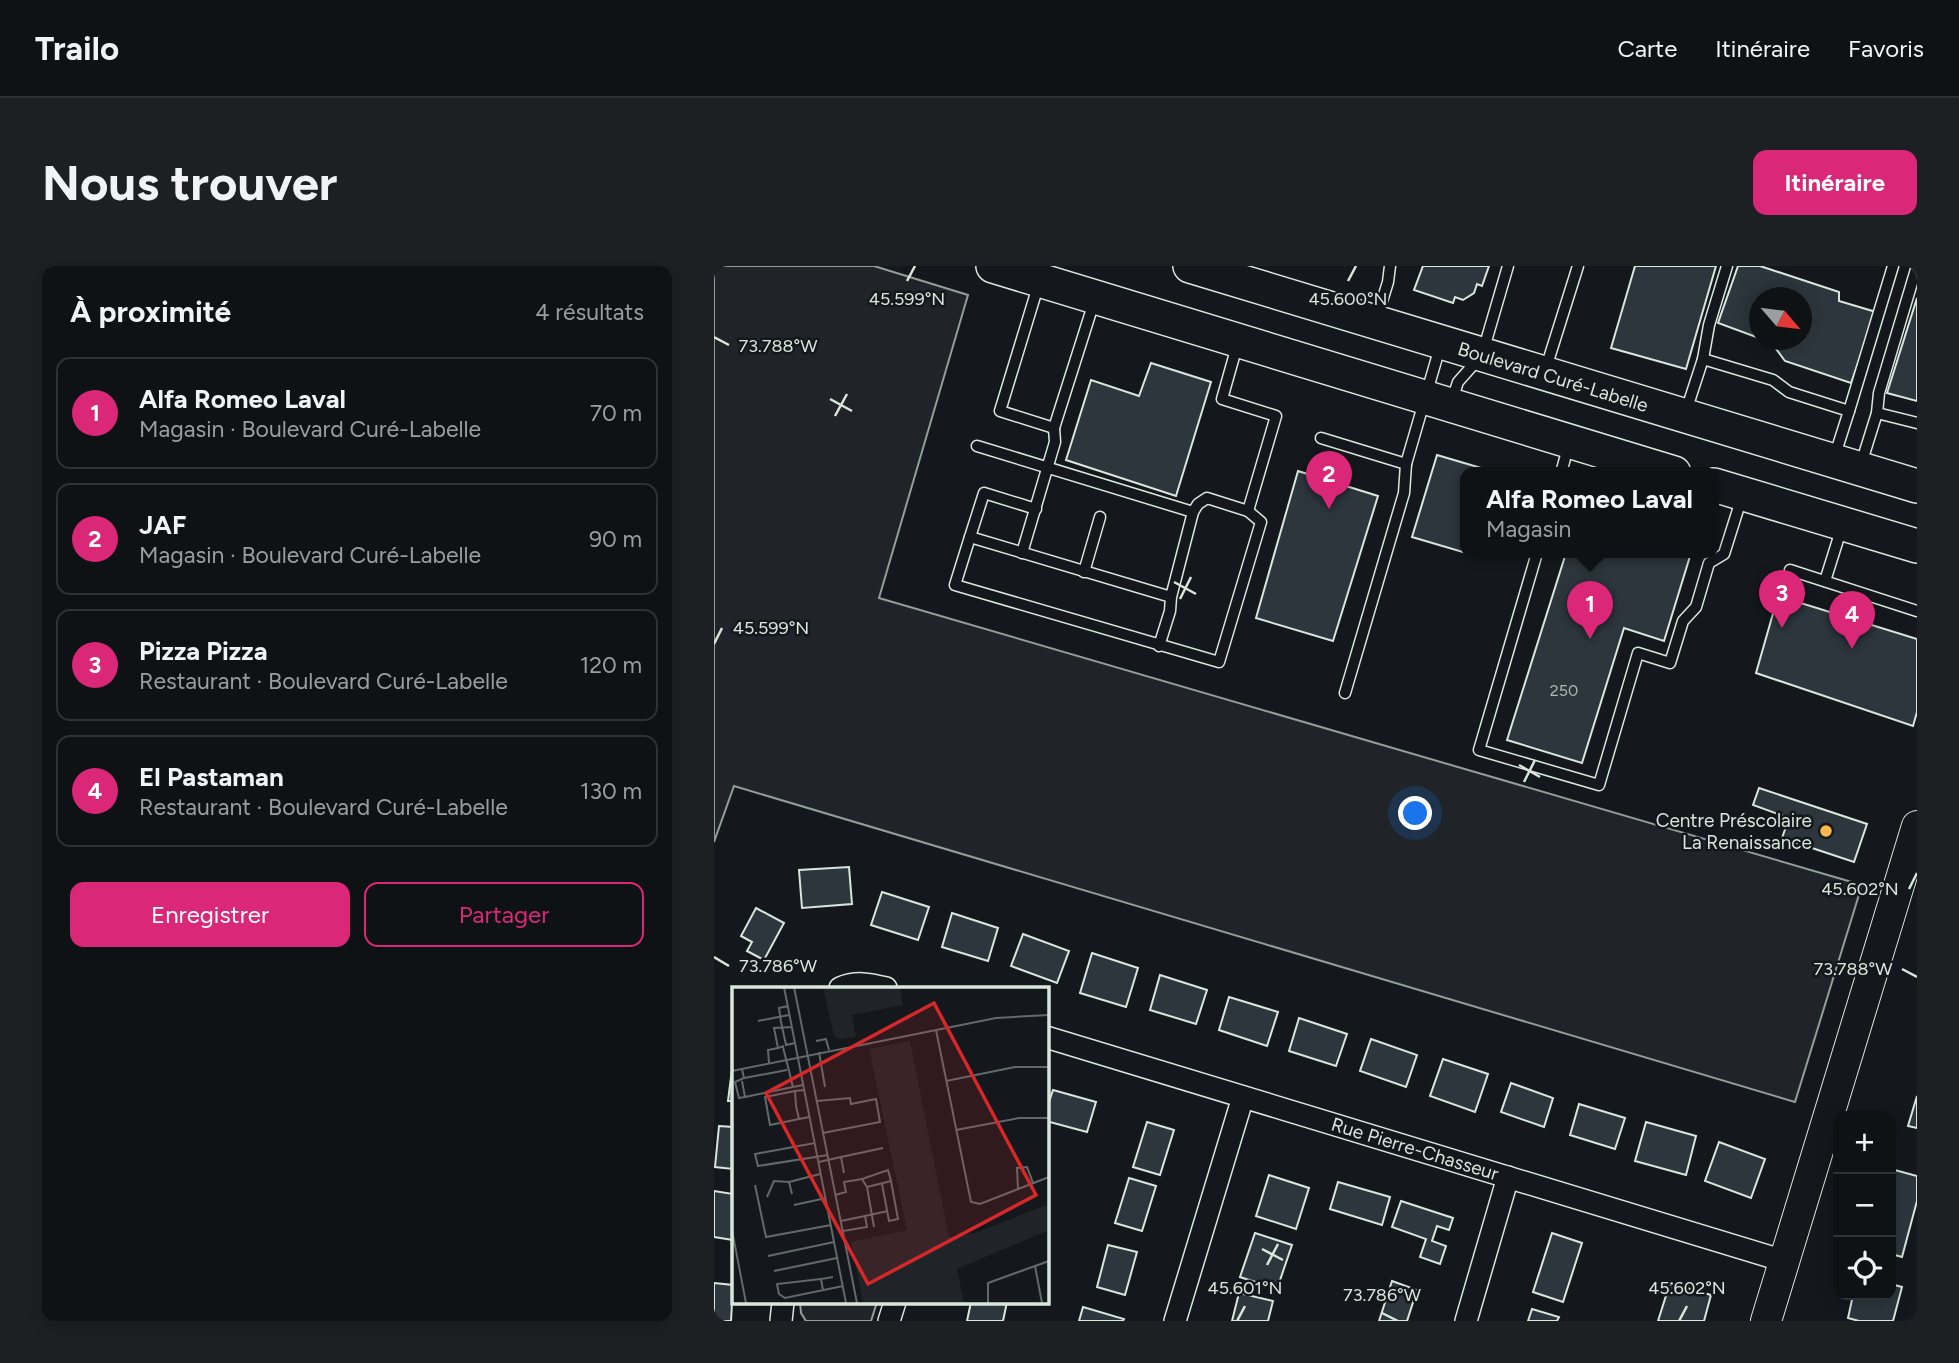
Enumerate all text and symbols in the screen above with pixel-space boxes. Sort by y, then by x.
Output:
text: Trailo [35,29,119,68]
text: Carte [1617,34,1677,63]
text: Itinéraire [1715,34,1810,63]
text: Favoris [1848,34,1924,63]
button: Itinéraire [1753,150,1917,215]
text: Nous trouver [42,153,337,212]
north arrow [1749,287,1812,350]
text: 45.599°N [869,288,945,310]
text: 45.600°N [1308,288,1388,310]
text: À proximité [70,293,231,330]
text: 4 résultats [535,298,644,326]
text: 73.788°W [739,335,818,357]
street label: Boulevard Curé-Labelle [1455,337,1651,417]
text: Alfa Romeo Laval [139,383,346,415]
text: 1 [90,399,100,427]
text: 70 m [590,399,642,427]
text: Magasin · Boulevard Curé-Labelle [139,415,481,443]
pin: 2 [1306,451,1352,509]
popup [1460,467,1719,558]
text: Alfa Romeo Laval [1486,483,1693,515]
text: JAF [139,509,186,541]
text: Magasin [1486,515,1571,543]
text: 2 [88,525,102,553]
text: 90 m [589,525,642,553]
text: Magasin · Boulevard Curé-Labelle [139,541,481,569]
pin: 3 [1759,570,1805,628]
pin: 1 [1567,581,1613,639]
pin: 4 [1829,591,1875,649]
text: 45.599°N [733,617,809,639]
text: Pizza Pizza [139,635,268,667]
text: 3 [89,651,101,679]
text: 120 m [580,651,642,679]
text: Restaurant · Boulevard Curé-Labelle [139,667,508,695]
house number: 250 [1550,681,1578,700]
text: El Pastaman [139,761,284,793]
text: 4 [88,777,102,805]
text: 130 m [580,777,642,805]
text: Restaurant · Boulevard Curé-Labelle [139,793,508,821]
your location [1398,796,1432,830]
place label: Centre Préscolaire La Renaissance [1656,809,1812,854]
marker: Centre Préscolaire La Renaissance [1818,823,1834,839]
text: 45.602°N [1821,878,1899,900]
button: Enregistrer [70,882,350,947]
button: Partager [364,882,644,947]
text: 73.786°W [739,955,818,977]
text: 73.788°W [1814,958,1893,980]
inset map [732,987,1048,1304]
map controls [1833,1111,1896,1300]
button: + [1833,1111,1896,1174]
street label: Rue Pierre-Chasseur [1329,1113,1502,1186]
button: − [1833,1174,1896,1237]
button: locate [1833,1237,1896,1300]
text: 45.601°N [1207,1277,1283,1299]
text: 45.602°N [1648,1277,1726,1299]
text: 73.786°W [1343,1284,1422,1306]

